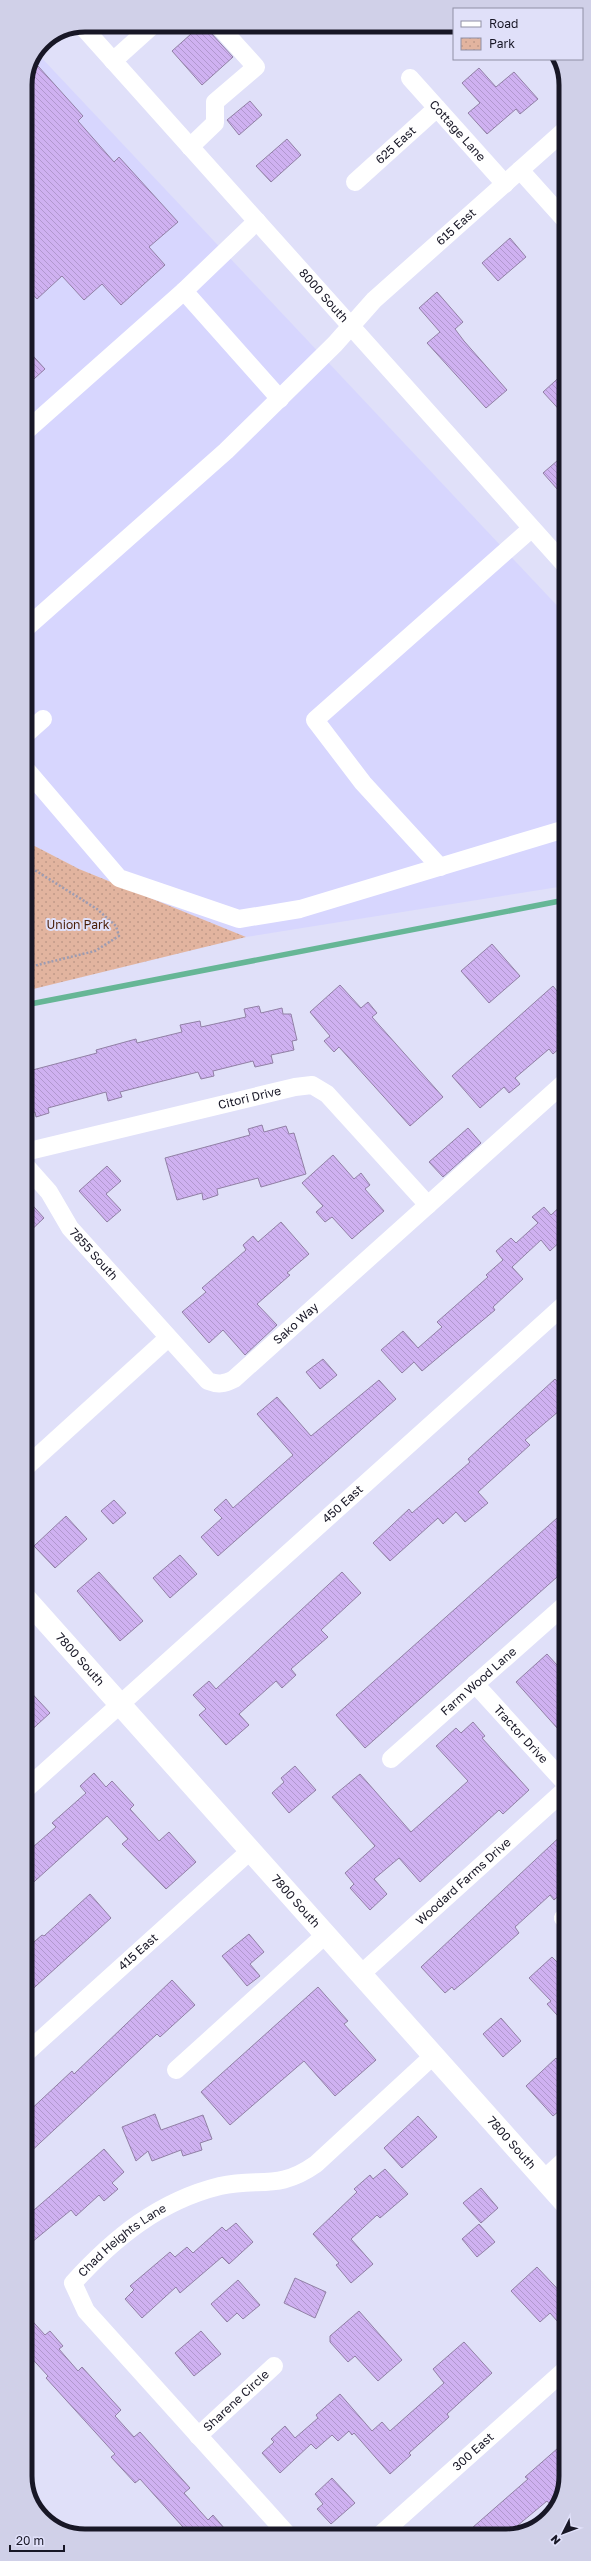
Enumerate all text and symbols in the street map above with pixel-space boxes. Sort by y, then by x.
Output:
legend [453,8,583,60]
text: Road [489,16,518,31]
text: Park [489,36,515,51]
street label: Cottage Lane [426,97,489,164]
street label: 625 East [372,123,419,167]
street label: 615 East [433,205,479,248]
street label: 8000 South [296,265,352,325]
park label: Union Park [47,917,110,932]
street label: Citori Drive [217,1083,282,1112]
street label: 7855 South [67,1225,121,1283]
street label: Sako Way [270,1299,321,1347]
street label: 450 East [319,1481,366,1526]
street label: 7800 South [53,1629,108,1689]
street label: Farm Wood Lane [437,1644,519,1718]
street label: Tractor Drive [491,1702,552,1766]
street label: Woodard Farms Drive [413,1834,514,1928]
street label: 7800 South [268,1871,324,1930]
street label: 415 East [115,1930,161,1973]
street label: 7800 South [484,2113,539,2172]
street label: Chad Heights Lane [75,2200,169,2280]
street label: Sharene Circle [200,2366,272,2434]
street label: 300 East [449,2429,497,2474]
north arrow [543,2513,583,2553]
scale bar [10,2527,64,2553]
text: 20 m [16,2533,44,2548]
text: N [548,2533,563,2547]

